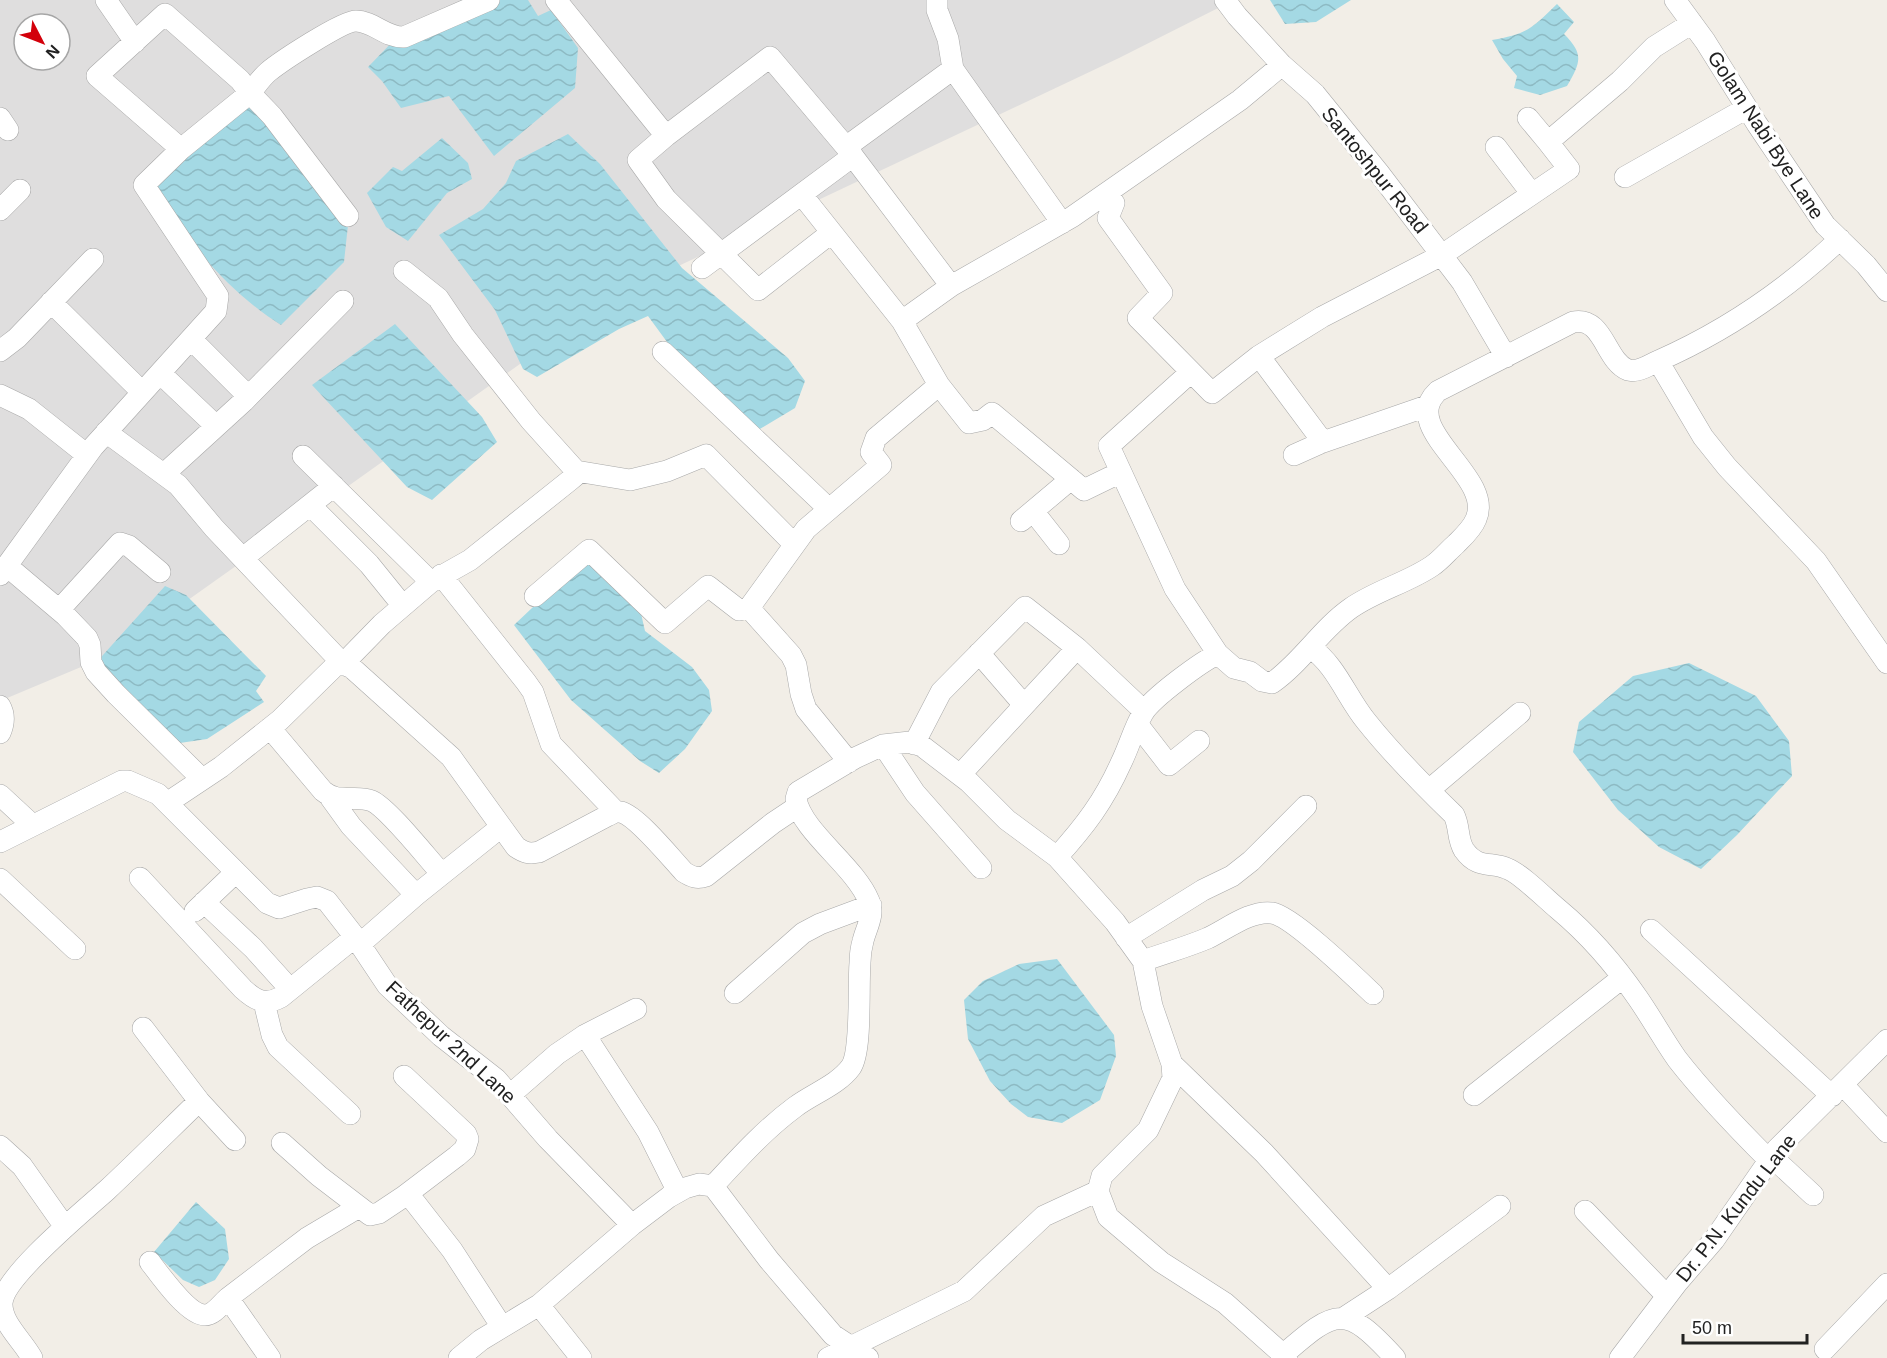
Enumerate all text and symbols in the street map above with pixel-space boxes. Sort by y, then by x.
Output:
north arrow [12,12,72,72]
text: N [43,42,63,62]
street label: Golam Nabi Bye Lane [1703,47,1829,223]
street label: Santoshpur Road [1317,103,1433,237]
street label: Fathepur 2nd Lane [382,976,520,1108]
street label: Dr. P.N. Kundu Lane [1672,1130,1800,1286]
scale bar [1683,1307,1808,1345]
text: 50 m [1692,1318,1732,1338]

